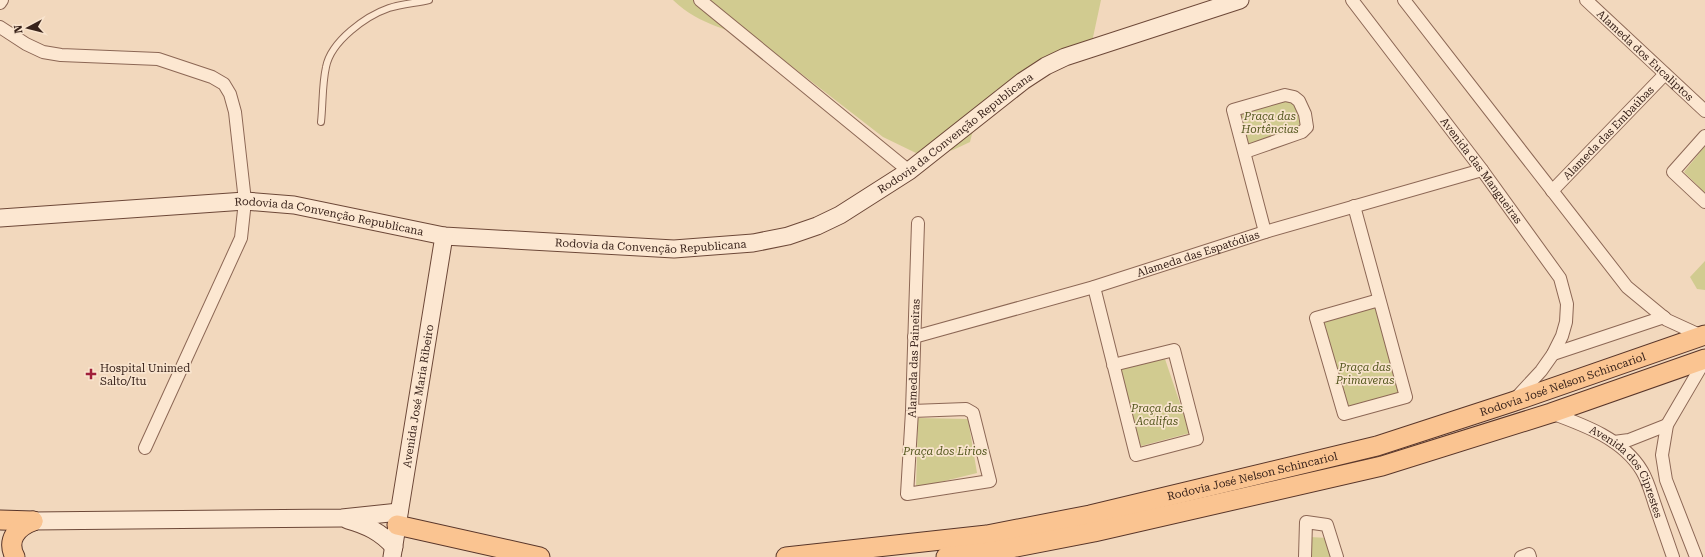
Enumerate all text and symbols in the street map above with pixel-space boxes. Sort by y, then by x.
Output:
street label: Alameda dos Eucaliptos [1594,7,1696,103]
north arrow [8,8,48,48]
text: N [12,24,26,34]
street label: Rodovia da Convenção Republicana [875,70,1035,196]
street label: Alameda das Embaúbas [1560,83,1656,182]
park label: Praça das Hortências [1240,110,1299,136]
street label: Avenida das Mangueiras [1438,115,1525,226]
street label: Rodovia da Convenção Republicana [234,194,425,238]
street label: Alameda das Espatódias [1135,228,1261,279]
street label: Rodovia da Convenção Republicana [555,236,747,256]
street label: Alameda das Paineiras [905,299,922,418]
street label: Avenida José Maria Ribeiro [400,323,436,469]
street label: Rodovia José Nelson Schincariol [1478,349,1648,419]
park label: Praça das Primaveras [1335,361,1394,387]
place label: Hospital Unimed Salto/Itu [100,362,190,388]
marker: Hospital Unimed Salto/Itu [85,368,97,380]
park label: Praça das Acalifas [1130,402,1183,428]
street label: Avenida dos Ciprestes [1587,423,1665,520]
park label: Praça dos Lírios [902,445,987,458]
street label: Rodovia José Nelson Schincariol [1166,449,1339,503]

